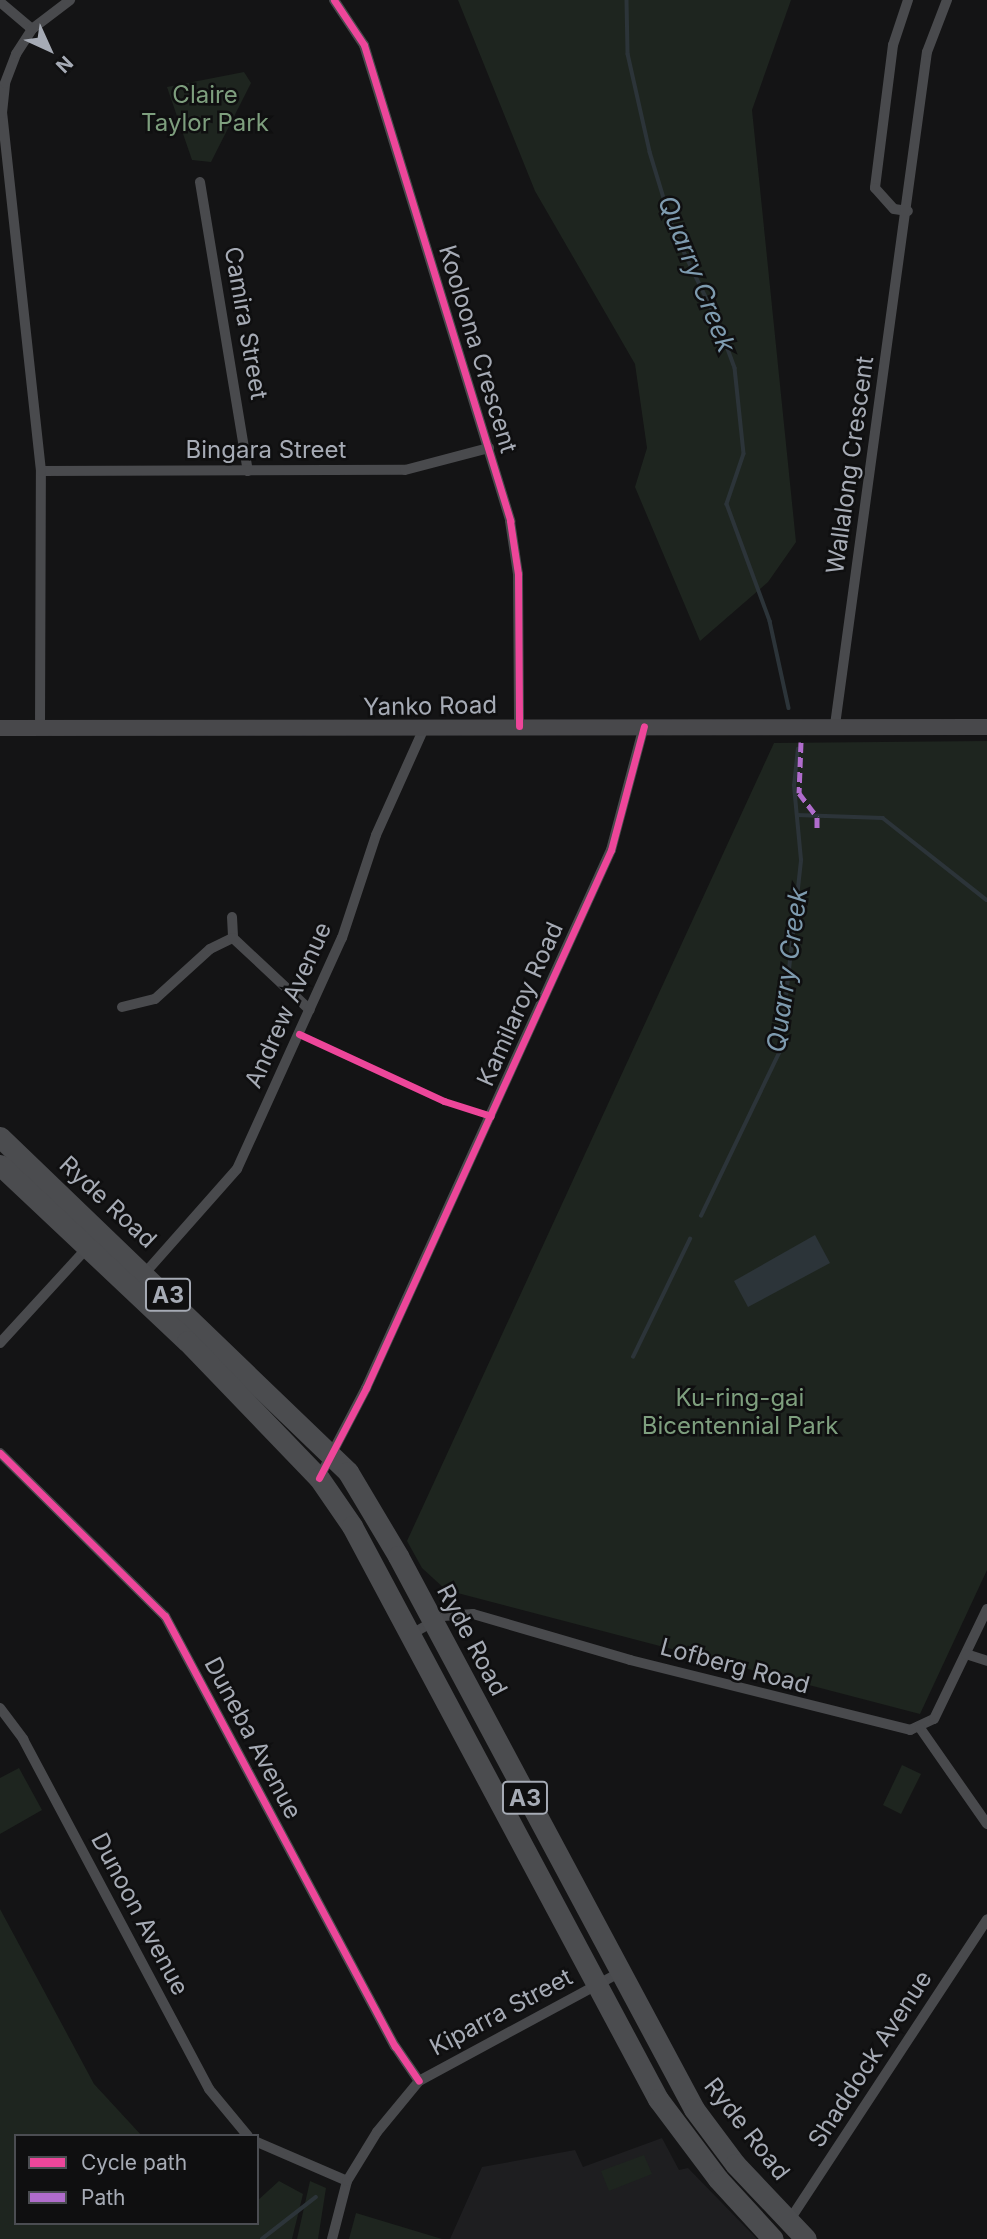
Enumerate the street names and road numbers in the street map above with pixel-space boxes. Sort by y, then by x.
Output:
street label: Kooloona Crescent [433,242,523,456]
street label: Camira Street [218,244,274,402]
street label: Wallalong Crescent [820,354,880,576]
street label: Bingara Street [186,436,346,464]
street label: Yanko Road [363,690,497,722]
street label: Andrew Avenue [239,918,337,1092]
street label: Kamilaroy Road [471,918,569,1090]
street label: Ryde Road [54,1150,162,1254]
road number: A3 [144,1276,192,1314]
street label: Ryde Road [431,1579,513,1701]
street label: Lofberg Road [657,1632,813,1700]
street label: Duneba Avenue [198,1652,308,1824]
road number: A3 [500,1778,550,1817]
street label: Dunoon Avenue [85,1828,195,2000]
street label: Kiparra Street [425,1962,577,2062]
street label: Shaddock Avenue [802,1965,938,2153]
street label: Ryde Road [698,2072,796,2186]

